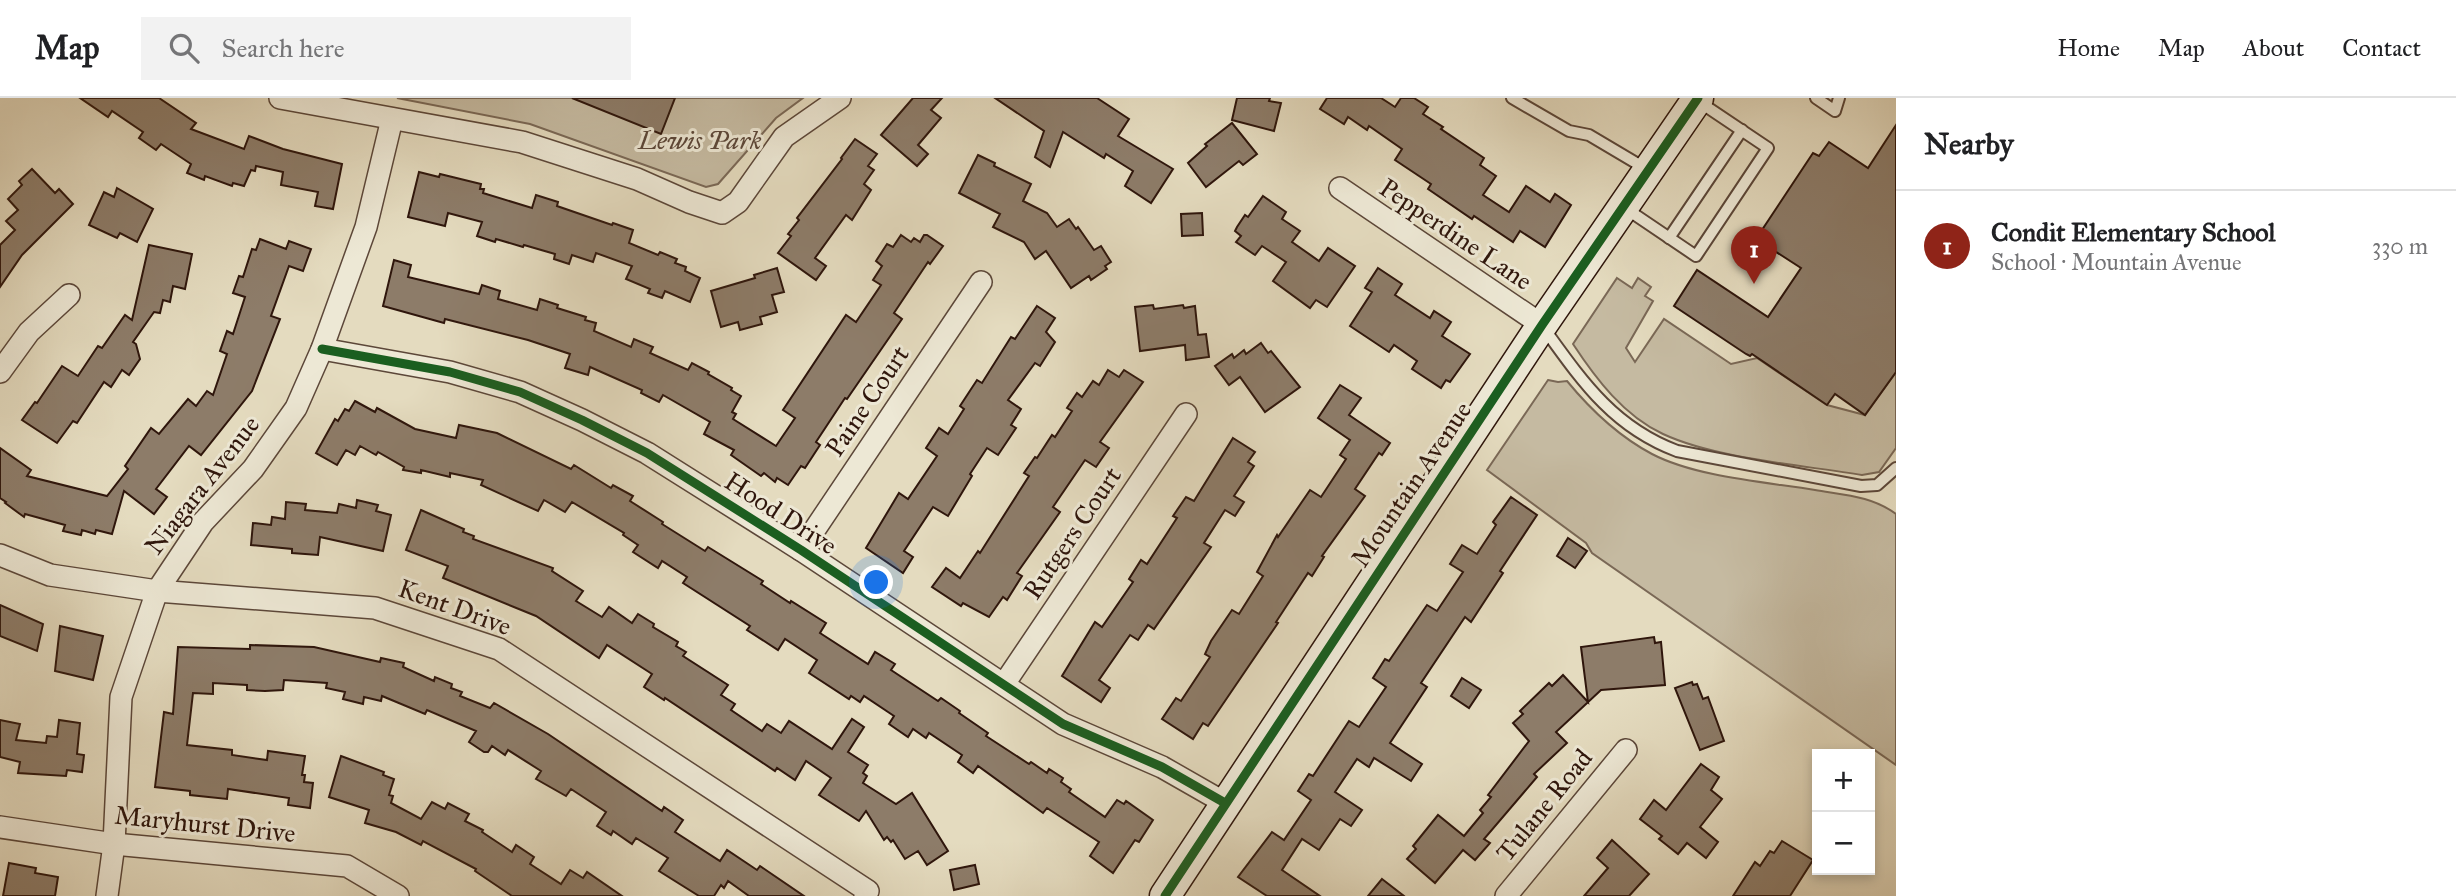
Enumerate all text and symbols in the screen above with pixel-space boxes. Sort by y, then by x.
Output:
search box [141,17,631,80]
text: Map [35,28,99,68]
icon: search [165,29,203,67]
text: Search here [221,32,345,64]
text: Home [2057,33,2120,63]
text: Map [2158,33,2205,63]
text: About [2243,33,2304,63]
text: Contact [2342,33,2421,63]
park label: Lewis Park [637,124,762,156]
text: Nearby [1924,126,2014,162]
street label: Pepperdine Lane [1374,171,1539,297]
text: Condit Elementary School [1991,216,2275,248]
pin: 1 [1731,226,1777,284]
text: 1 [1942,232,1952,260]
text: 330 m [2372,232,2428,260]
text: School · Mountain Avenue [1991,248,2242,276]
street label: Paine Court [818,339,916,463]
street label: Mountain Avenue [1344,395,1478,573]
street label: Niagara Avenue [138,409,266,561]
street label: Rutgers Court [1016,461,1128,605]
street label: Hood Drive [719,465,843,561]
your location [859,565,893,599]
street label: Kent Drive [394,572,516,642]
street label: Tulane Road [1489,742,1599,868]
map controls [1812,749,1875,875]
button: + [1812,749,1875,812]
street label: Maryhurst Drive [113,799,297,849]
button: − [1812,812,1875,875]

